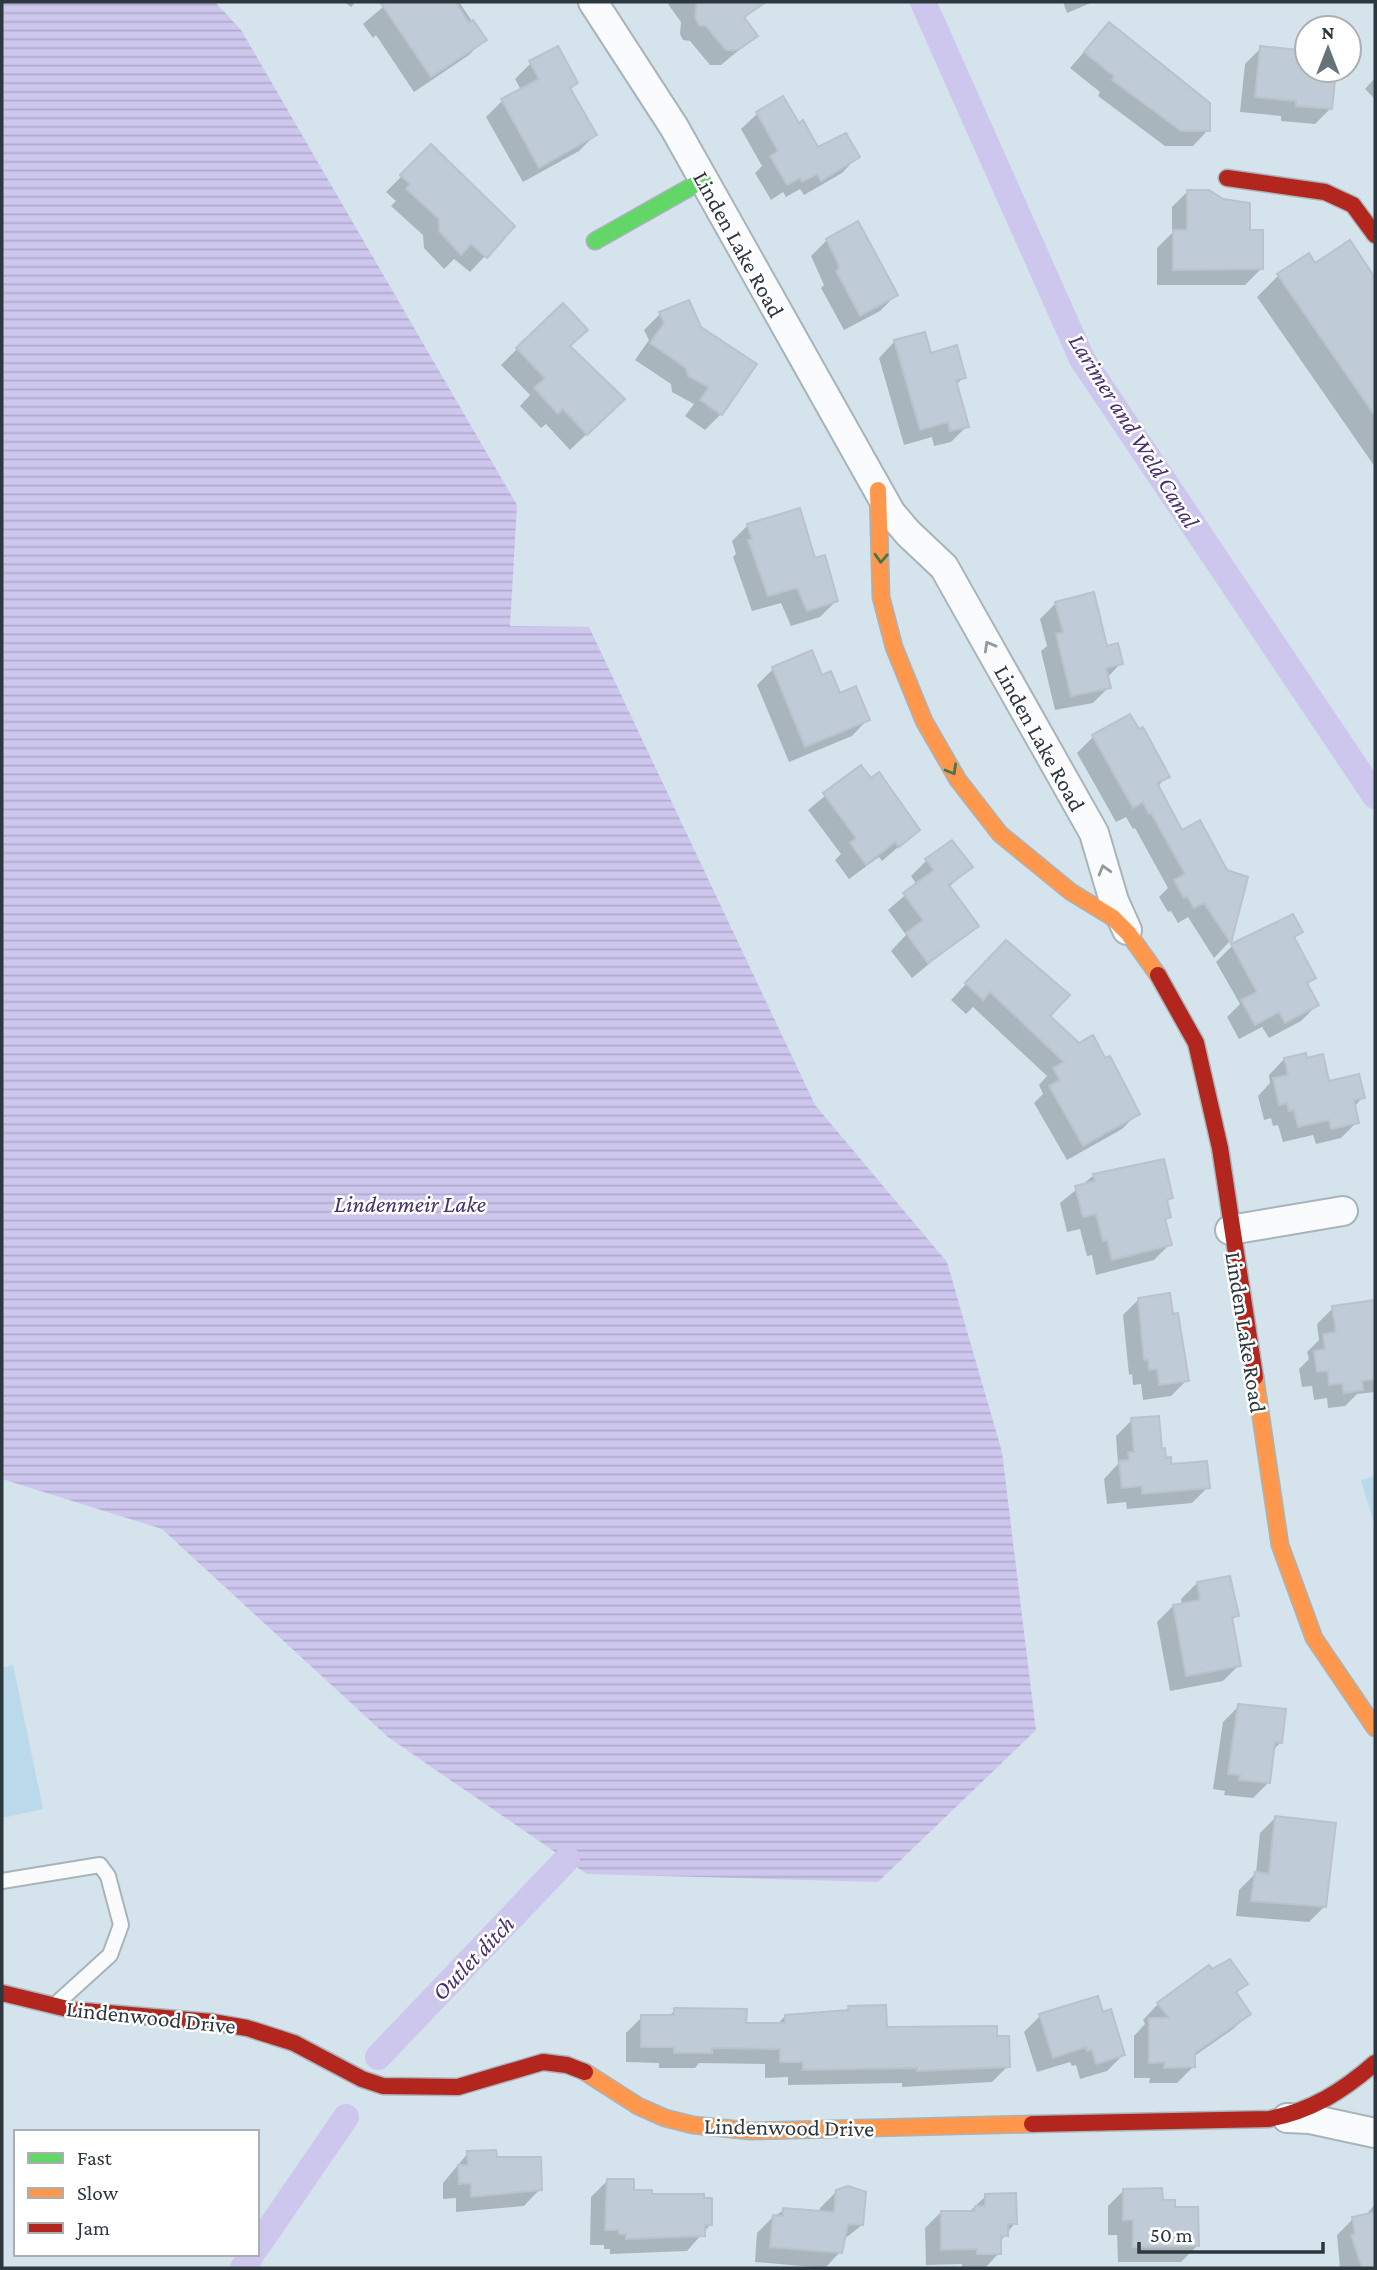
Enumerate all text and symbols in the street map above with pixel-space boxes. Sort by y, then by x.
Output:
north arrow [1293,14,1363,84]
text: N [1322,22,1335,43]
street label: Linden Lake Road [688,167,790,321]
water label: Larimer and Weld Canal [1064,329,1206,534]
one-way arrow [874,552,889,563]
one-way arrow [984,641,997,654]
street label: Linden Lake Road [989,661,1091,815]
one-way arrow [944,763,957,776]
one-way arrow [1098,864,1113,876]
water label: Lindenmeir Lake [334,1190,486,1217]
street label: Linden Lake Road [1220,1250,1272,1414]
water label: Outlet ditch [426,1910,519,2005]
street label: Lindenwood Drive [65,1995,237,2039]
street label: Lindenwood Drive [704,2113,874,2141]
legend [14,2130,259,2256]
text: Fast [77,2146,113,2170]
text: Slow [77,2181,119,2205]
scale bar [1139,2210,1323,2254]
text: Jam [75,2216,110,2240]
text: 50 m [1150,2223,1193,2247]

